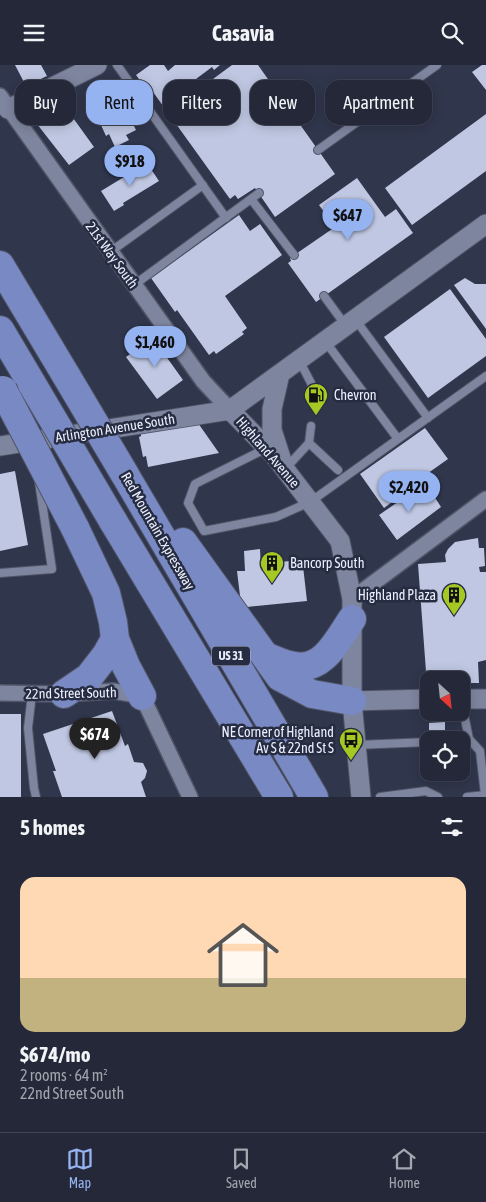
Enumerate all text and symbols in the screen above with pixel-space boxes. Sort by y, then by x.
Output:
icon: menu [20,19,48,47]
icon: search [438,19,466,47]
text: Casavia [212,20,274,46]
chip: Buy [15,80,76,125]
chip: Rent [86,80,153,125]
chip: Filters [163,80,240,125]
chip: New [250,80,315,125]
chip: Apartment [325,80,432,125]
pin: $918 [100,145,160,187]
text: $918 [115,152,145,170]
pin: $647 [318,199,378,241]
text: $647 [333,206,363,224]
street label: 21st Way South [83,219,141,291]
pin: $1,460 [114,325,196,368]
text: $1,460 [135,333,175,351]
fuel station icon: Chevron [303,382,329,416]
place label: Chevron [334,387,377,403]
street label: Arlington Avenue South [54,411,176,445]
street label: Highland Avenue [233,413,303,491]
street label: Red Mountain Expressway [118,469,198,593]
pin: $2,420 [368,471,450,513]
text: $2,420 [389,478,429,496]
building icon: Bancorp South [259,550,285,584]
place label: Bancorp South [290,555,364,571]
building icon: Highland Plaza [441,582,467,616]
place label: Highland Plaza [358,587,436,603]
road number: US 31 [212,647,250,665]
north arrow [420,671,470,721]
map controls [420,671,470,781]
street label: 22nd Street South [25,684,117,702]
pin: $674 [65,717,125,760]
place label: NE Corner of Highland Av S & 22nd St S [221,724,334,756]
text: $674 [80,725,110,743]
bus stop icon: NE Corner of Highland Av S & 22nd St S [338,727,364,761]
button: locate [420,731,470,781]
icon: filters [438,813,466,841]
text: 5 homes [20,815,85,839]
icon: home [198,910,288,1000]
text: $674/mo [20,1042,91,1066]
text: 2 rooms · 64 m² [20,1066,108,1084]
text: 22nd Street South [20,1084,124,1102]
tab: Map [66,1145,94,1191]
tab: Saved [226,1145,257,1191]
tab: Home [389,1145,420,1191]

